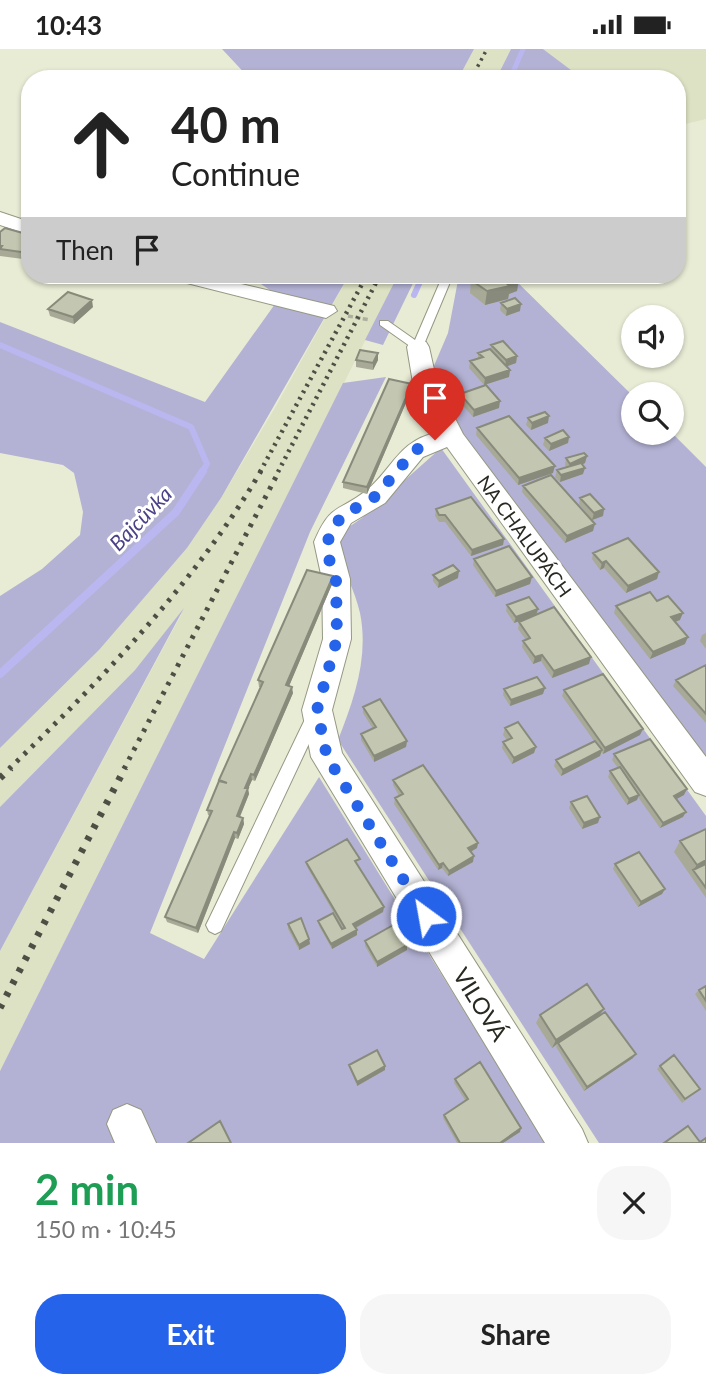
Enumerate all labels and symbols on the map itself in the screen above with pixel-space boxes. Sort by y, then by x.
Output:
pin [405,368,465,440]
street label: NA CHALUPÁCH [473,471,577,601]
water label: Bajcůvka [104,481,176,555]
position arrow [389,879,463,953]
street label: VILOVÁ [448,962,515,1046]

